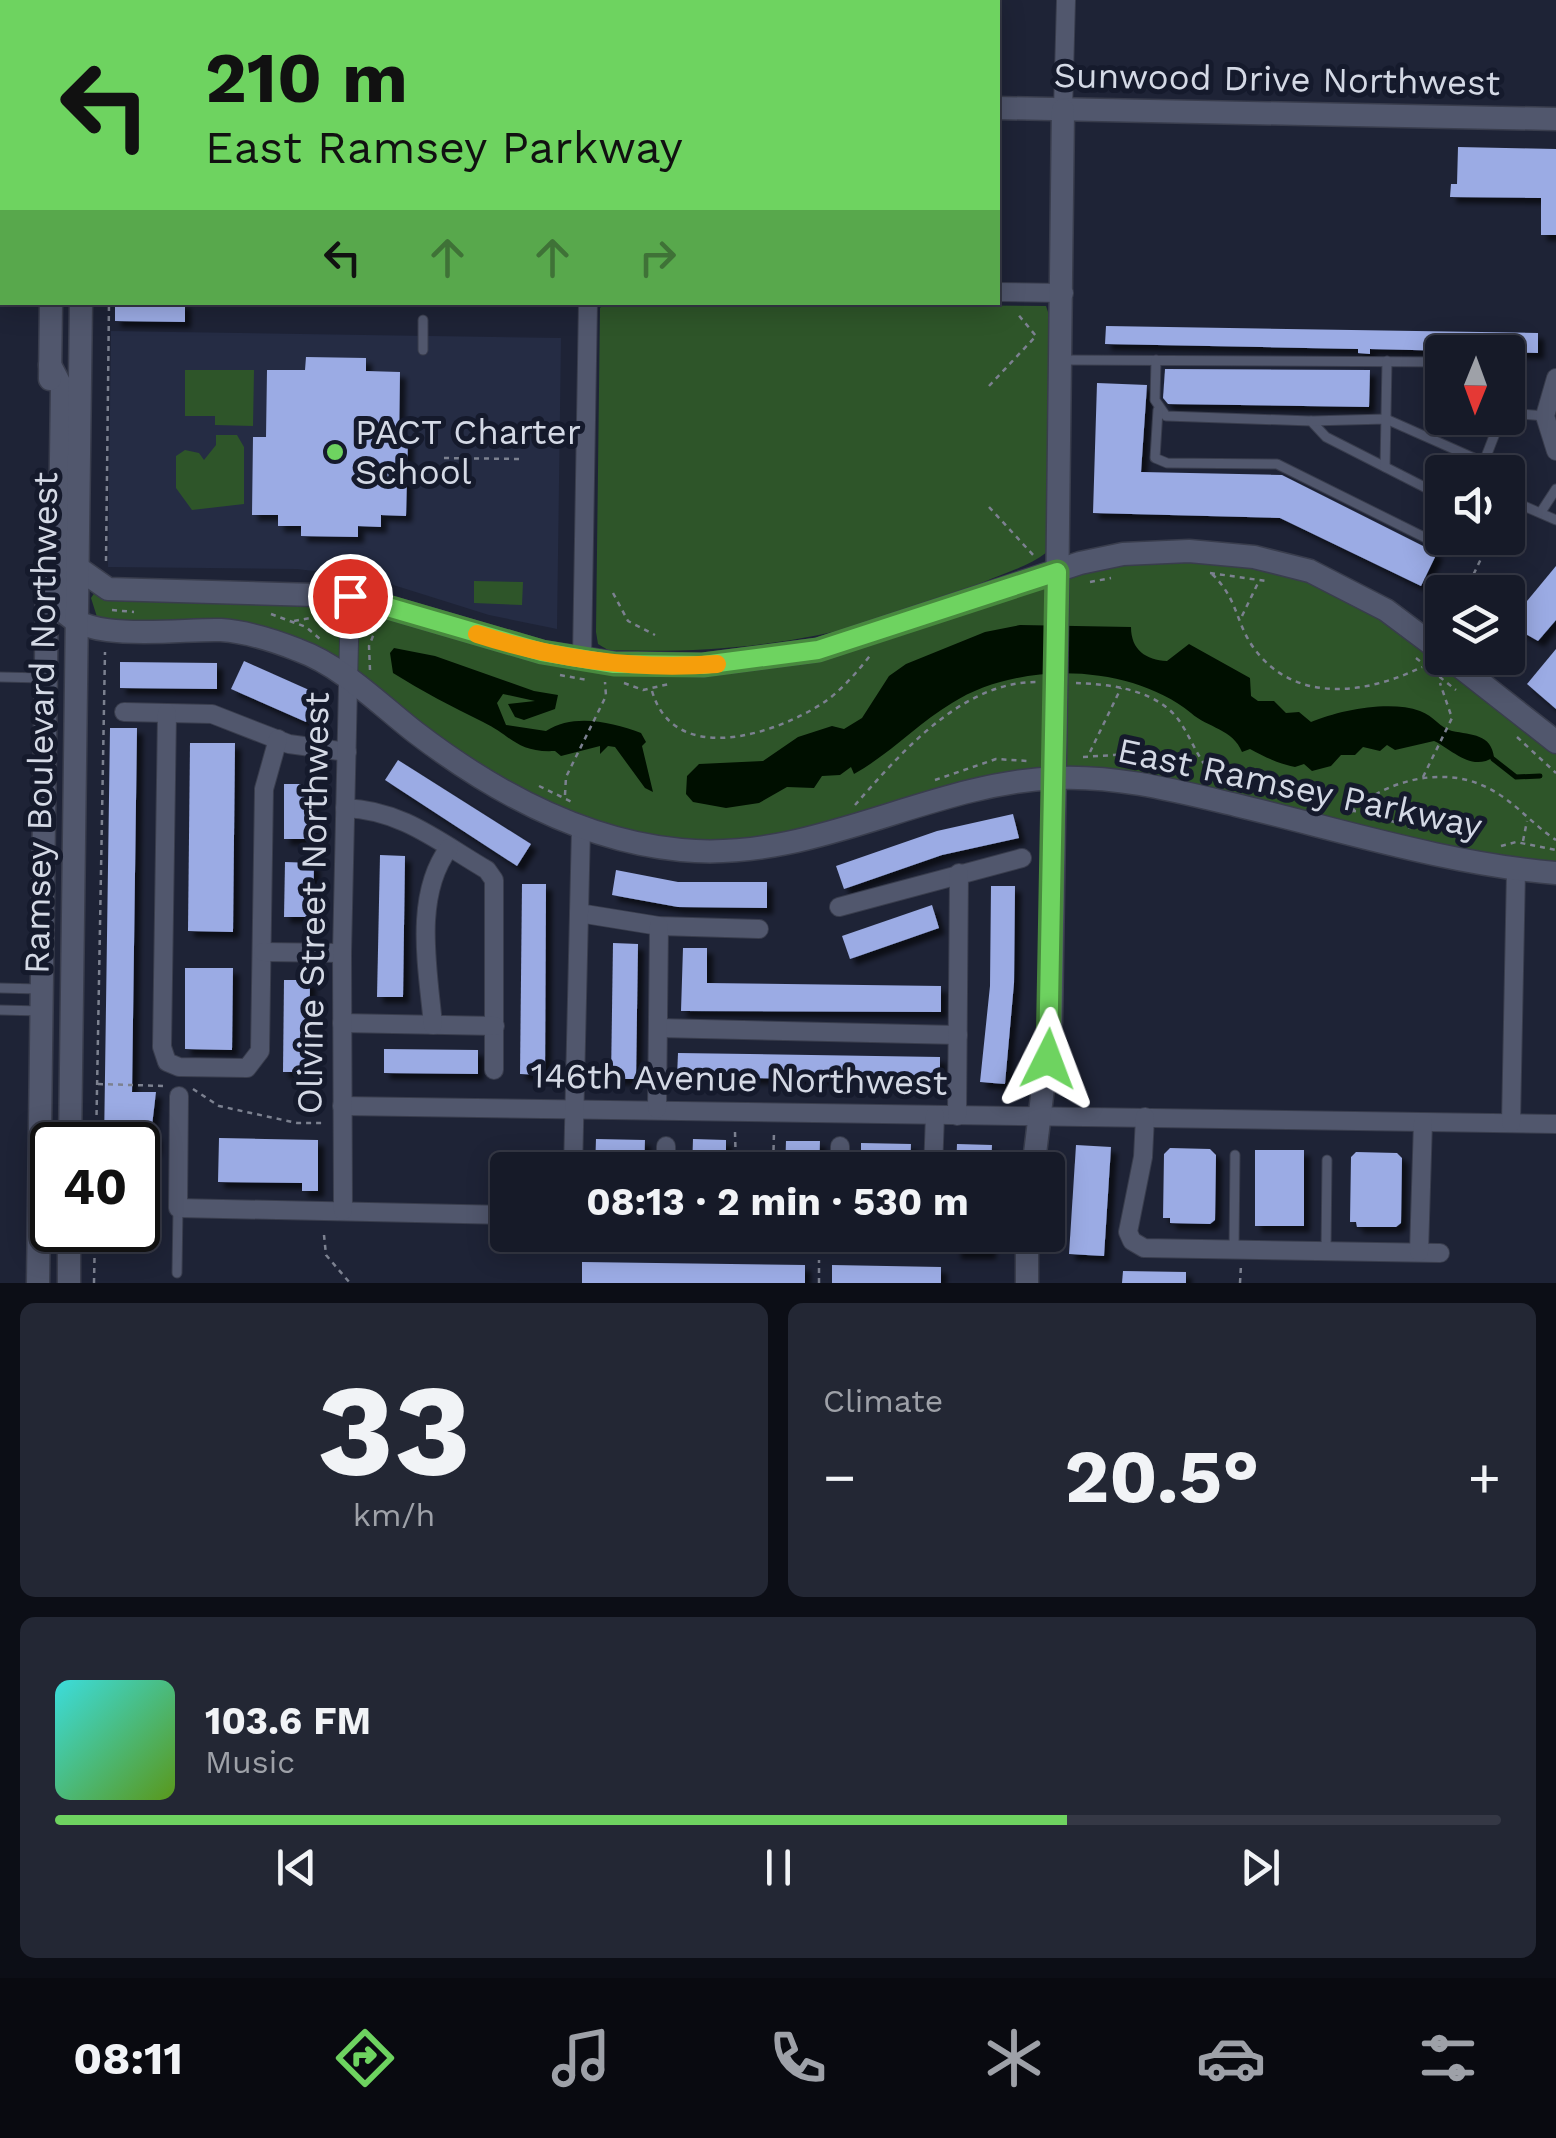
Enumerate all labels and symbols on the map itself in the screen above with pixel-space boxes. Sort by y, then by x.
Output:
street label: Sunwood Drive Northwest [1053,54,1501,104]
north arrow [1425,335,1525,435]
place label: PACT Charter School [355,411,581,493]
marker: PACT Charter School [324,441,346,463]
street label: Ramsey Boulevard Northwest [16,471,66,974]
pin [308,554,393,639]
street label: Olivine Street Northwest [288,691,338,1115]
street label: East Ramsey Parkway [1114,729,1486,847]
position arrow [996,1007,1100,1111]
street label: 146th Avenue Northwest [530,1054,948,1104]
speed limit sign: 40 [30,1122,160,1252]

